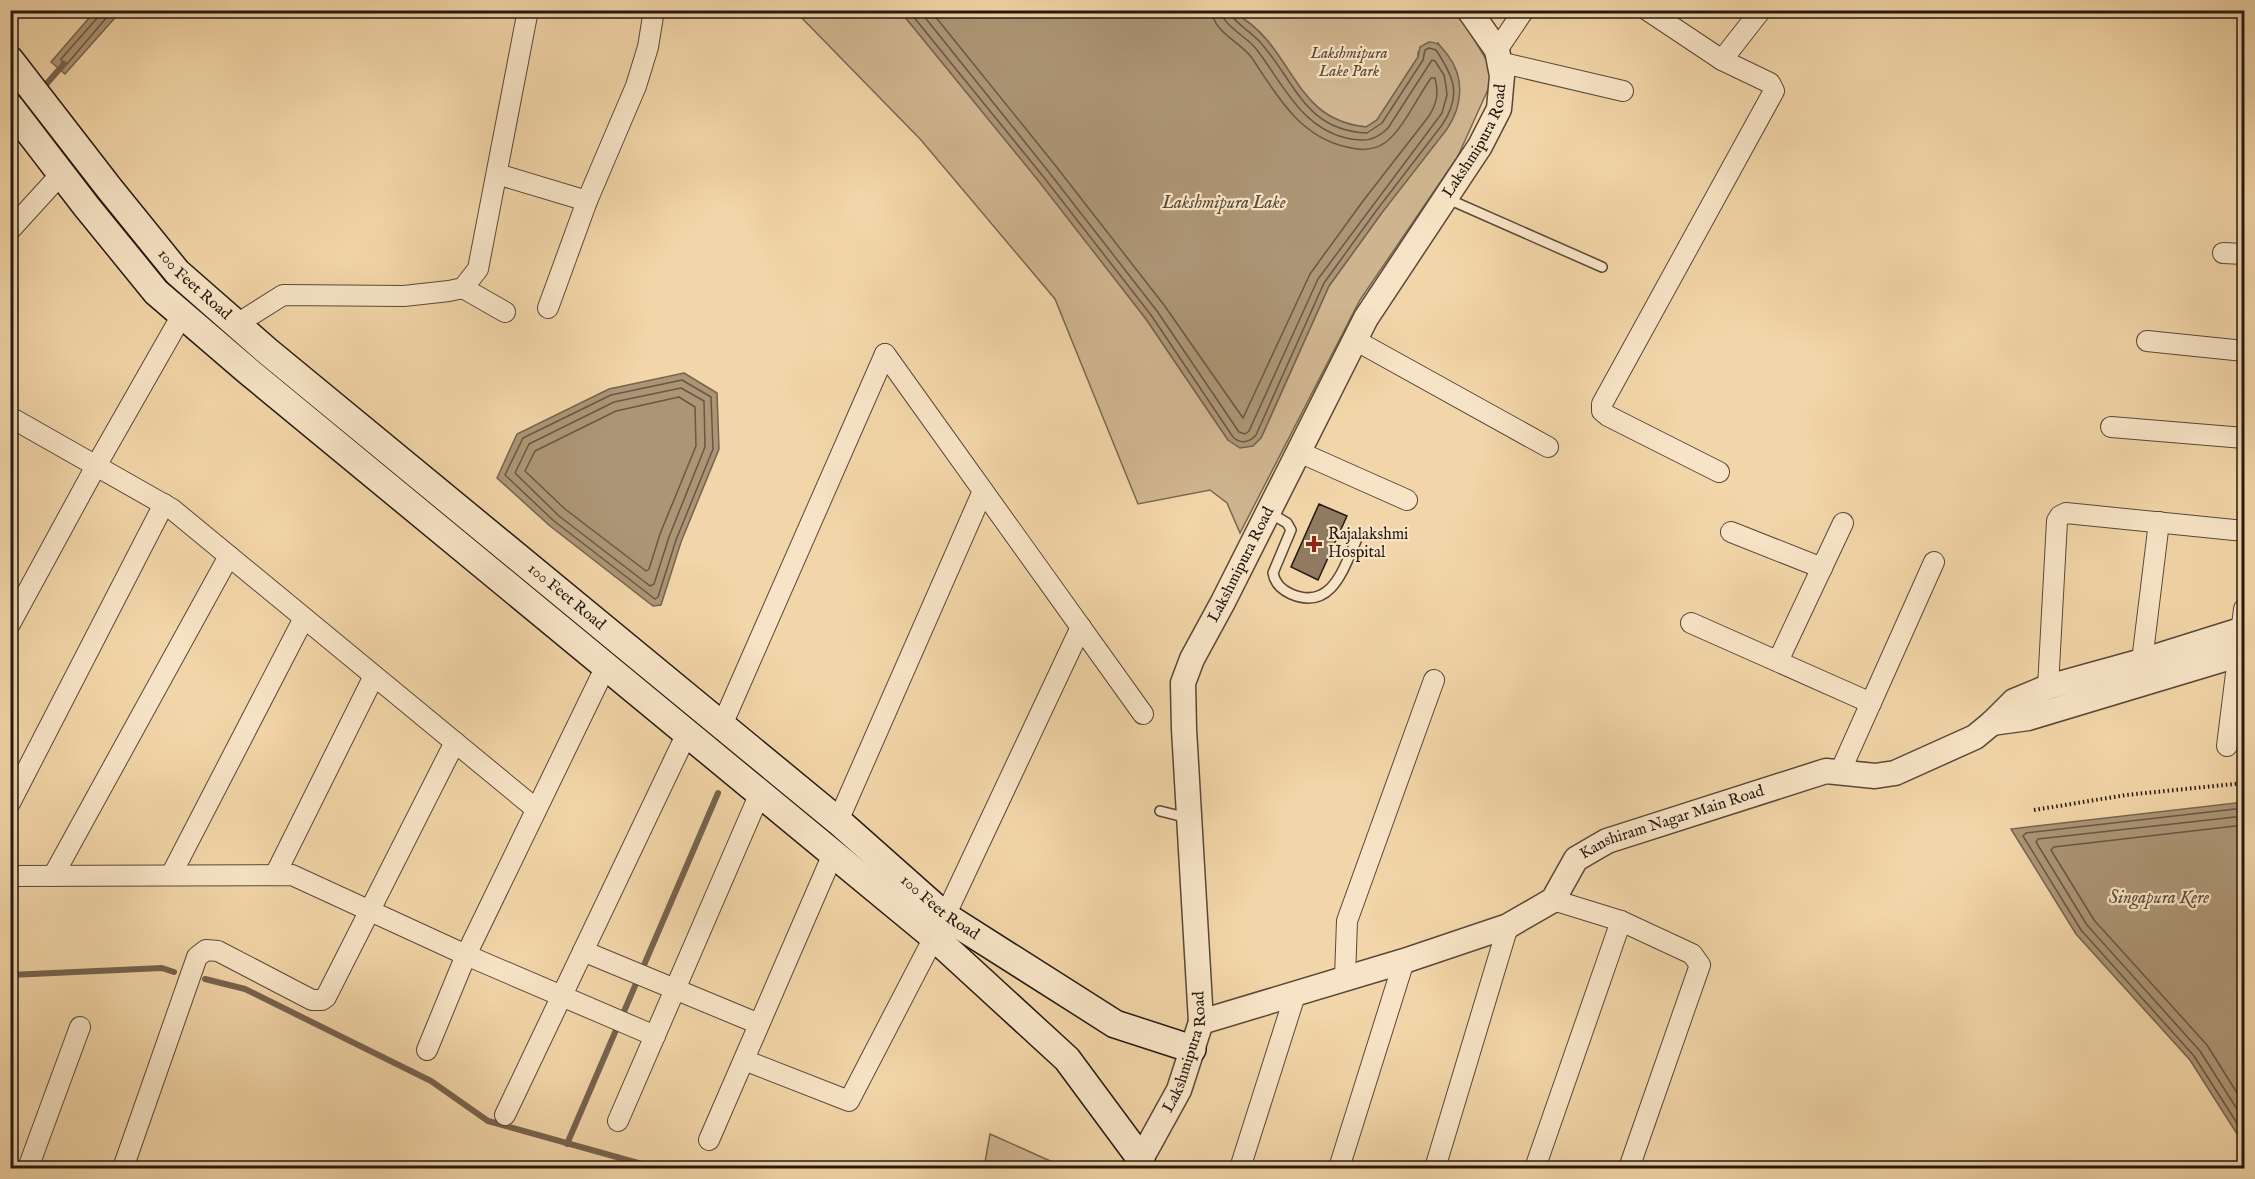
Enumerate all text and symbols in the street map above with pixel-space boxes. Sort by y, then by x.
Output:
park label: Lakshmipura Lake Park [1309,44,1388,82]
street label: Lakshmipura Road [1438,83,1511,202]
water label: Lakshmipura Lake [1161,192,1286,215]
street label: 100 Feet Road [153,245,236,325]
street label: Lakshmipura Road [1204,503,1279,626]
place label: Rajalakshmi Hospital [1328,525,1408,563]
marker: Rajalakshmi Hospital [1305,535,1323,553]
street label: 100 Feet Road [523,559,610,635]
street label: Kanshiram Nagar Main Road [1576,781,1767,864]
street label: 100 Feet Road [896,871,983,945]
water label: Singapura Kere [2109,887,2209,910]
street label: Lakshmipura Road [1158,990,1211,1116]

